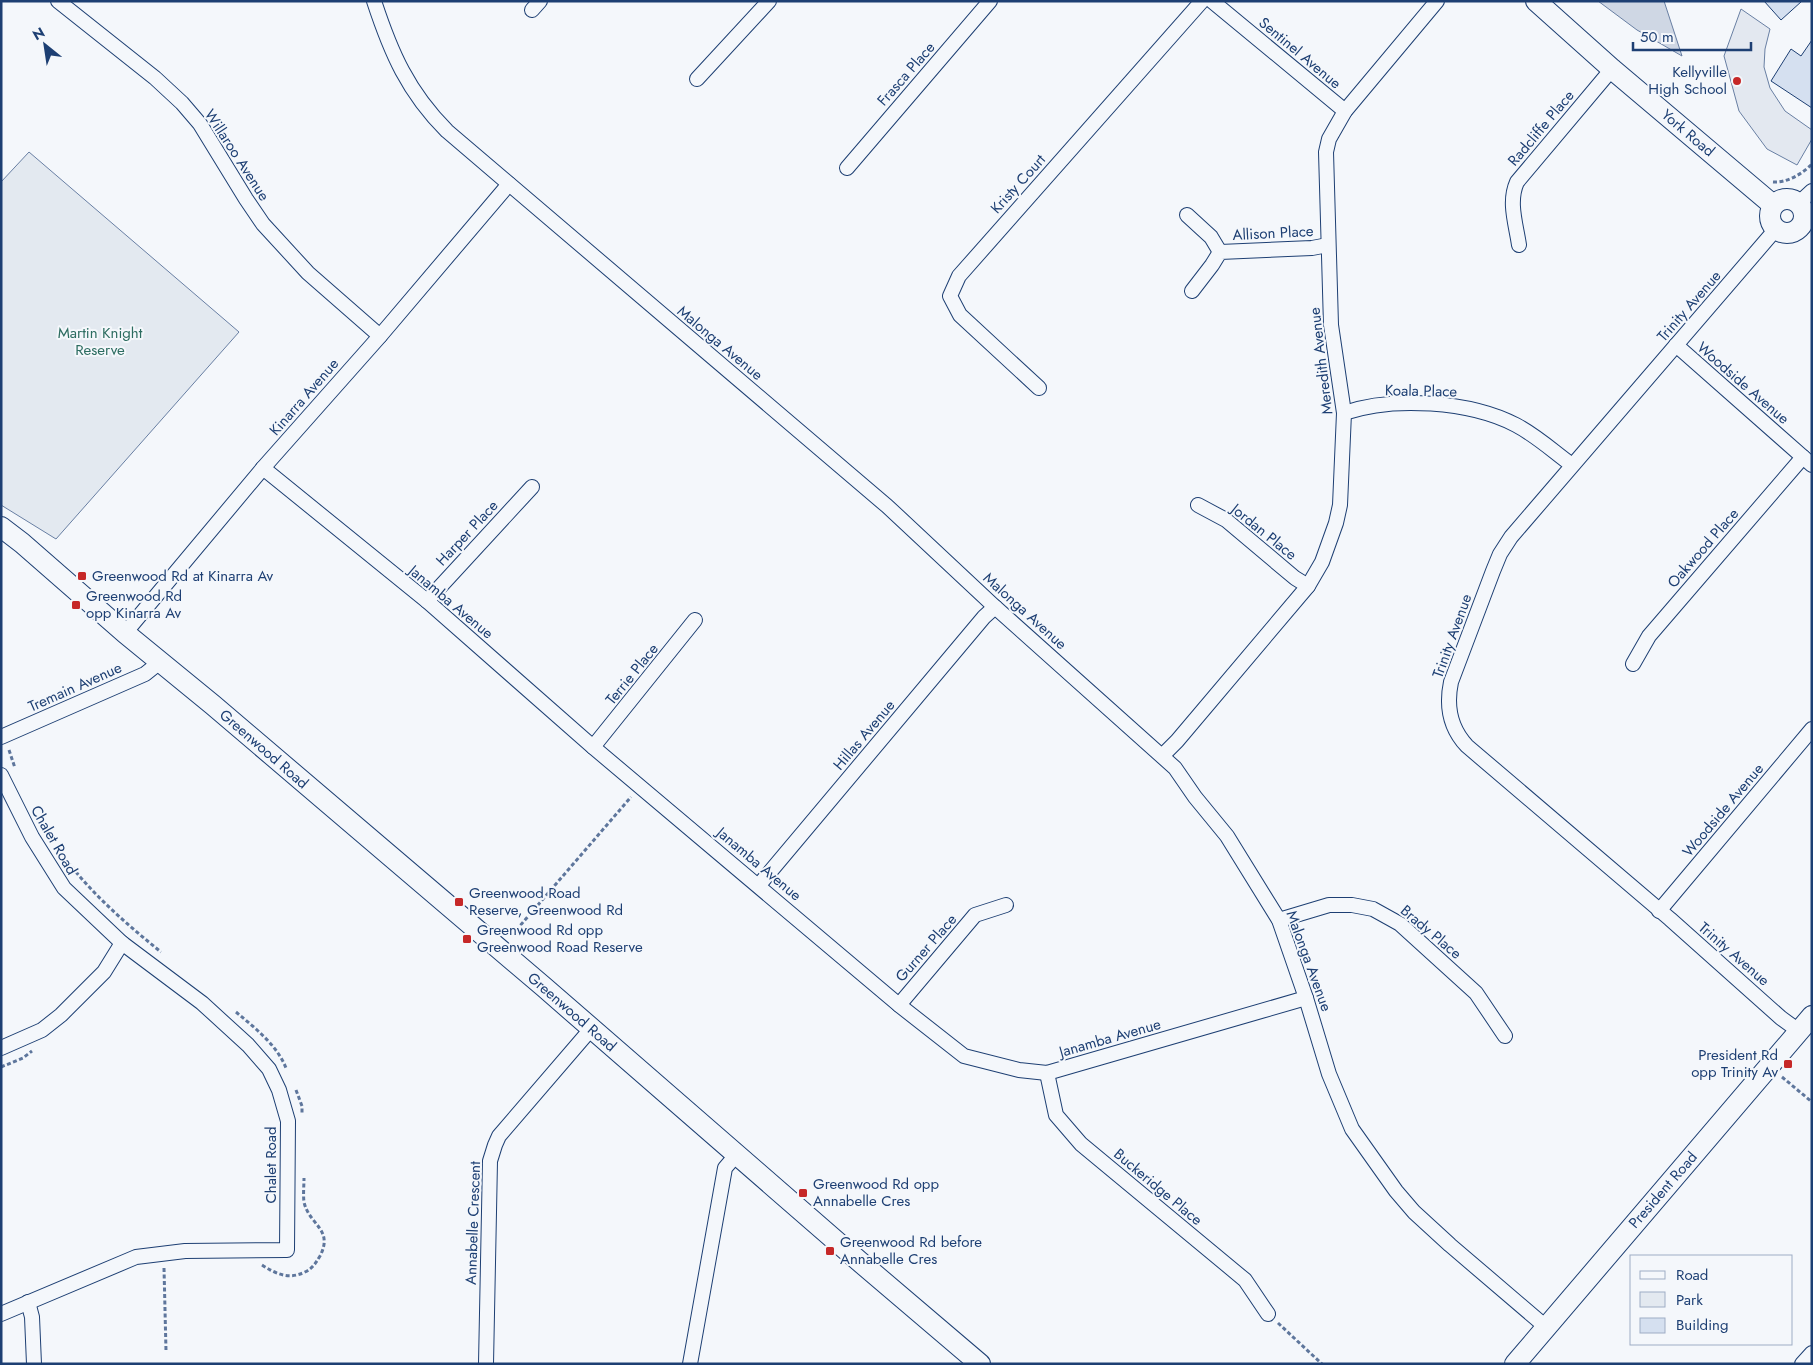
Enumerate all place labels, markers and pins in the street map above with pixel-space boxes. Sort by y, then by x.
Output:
place label: Kellyville High School [1648,61,1727,100]
marker: Kellyville High School [1731,75,1743,87]
place label: Greenwood Rd at Kinarra Av [92,565,274,587]
marker: Greenwood Rd at Kinarra Av [76,570,88,582]
place label: Greenwood Rd opp Kinarra Av [86,585,182,624]
marker: Greenwood Rd opp Kinarra Av [70,599,82,611]
place label: Greenwood Road Reserve, Greenwood Rd [469,882,623,921]
marker: Greenwood Road Reserve, Greenwood Rd [453,896,465,908]
place label: Greenwood Rd opp Greenwood Road Reserve [477,919,643,958]
marker: Greenwood Rd opp Greenwood Road Reserve [461,933,473,945]
place label: President Rd opp Trinity Av [1691,1044,1778,1083]
marker: President Rd opp Trinity Av [1782,1058,1794,1070]
place label: Greenwood Rd opp Annabelle Cres [813,1173,939,1212]
marker: Greenwood Rd opp Annabelle Cres [797,1187,809,1199]
place label: Greenwood Rd before Annabelle Cres [840,1231,982,1270]
marker: Greenwood Rd before Annabelle Cres [824,1245,836,1257]

